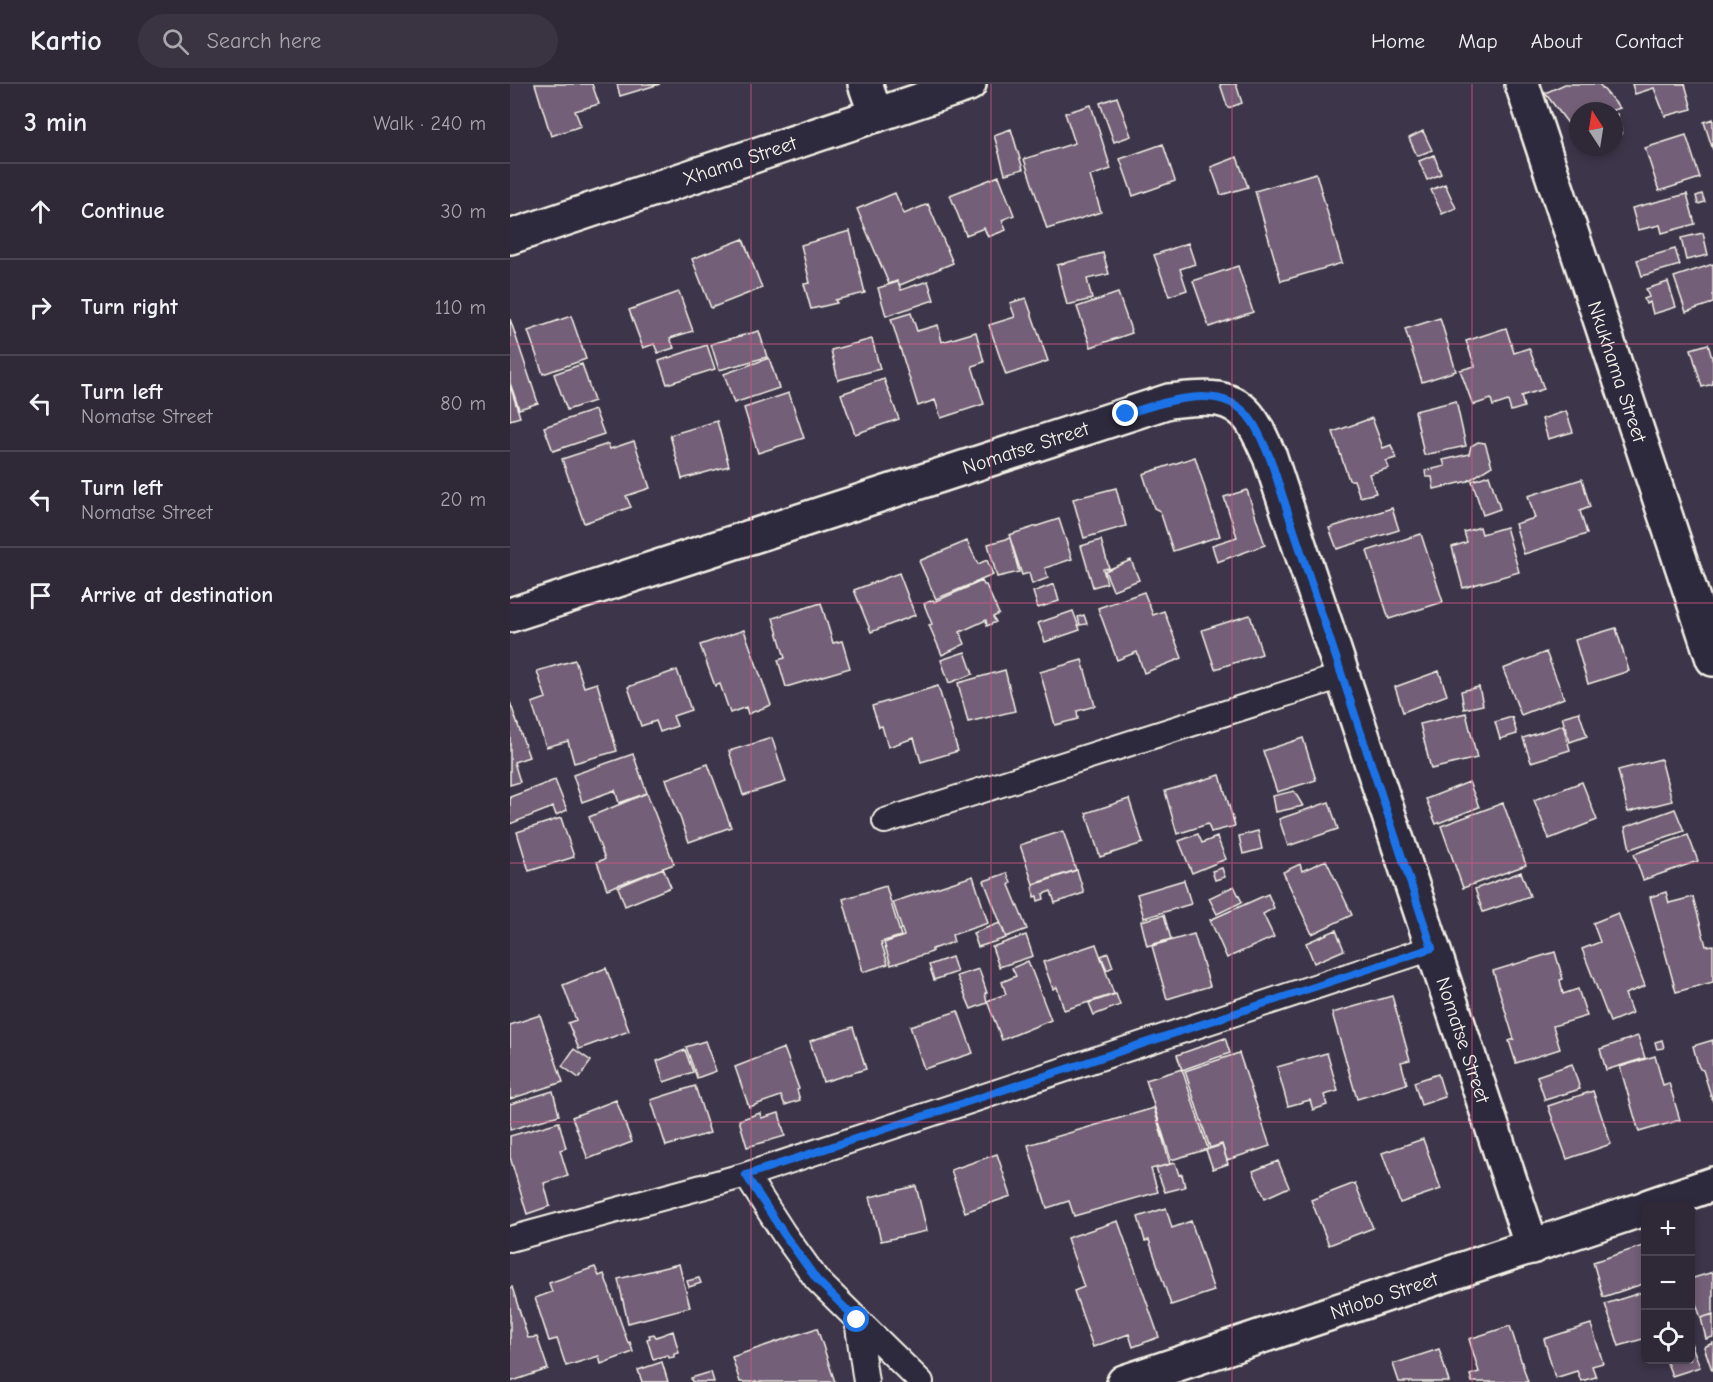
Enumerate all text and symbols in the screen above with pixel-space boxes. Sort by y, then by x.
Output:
search box [138,14,558,68]
text: Kartio [30,25,102,57]
icon: search [159,25,192,58]
text: Search here [207,28,321,54]
text: Home [1371,29,1425,53]
text: Map [1458,29,1498,53]
text: About [1531,29,1582,53]
text: Contact [1615,29,1683,53]
north arrow [1569,102,1623,156]
text: 3 min [24,108,87,138]
text: Walk · 240 m [373,112,486,135]
street label: Xhama Street [680,131,801,191]
icon: ahead [24,195,57,228]
text: Continue [81,198,164,224]
text: 30 m [440,200,486,223]
icon: right [24,291,57,324]
text: Turn right [81,294,178,320]
text: 110 m [435,296,486,319]
street label: Nkukhama Street [1583,298,1652,447]
text: Turn left [81,379,163,405]
icon: left [24,387,57,420]
text: 80 m [440,392,486,415]
route end [1112,400,1138,426]
text: Nomatse Street [81,405,212,428]
street label: Nomatse Street [960,416,1093,479]
text: Turn left [81,475,163,501]
icon: left [24,483,57,516]
text: 20 m [440,488,486,511]
text: Nomatse Street [81,501,212,524]
icon: arrive [24,579,57,612]
text: Arrive at destination [81,582,273,608]
street label: Nomatse Street [1431,974,1495,1107]
map controls [1641,1202,1695,1364]
button: + [1641,1202,1695,1256]
button: − [1641,1256,1695,1310]
street label: Ntlobo Street [1327,1267,1442,1324]
route start [843,1306,869,1332]
button: locate [1641,1310,1695,1364]

